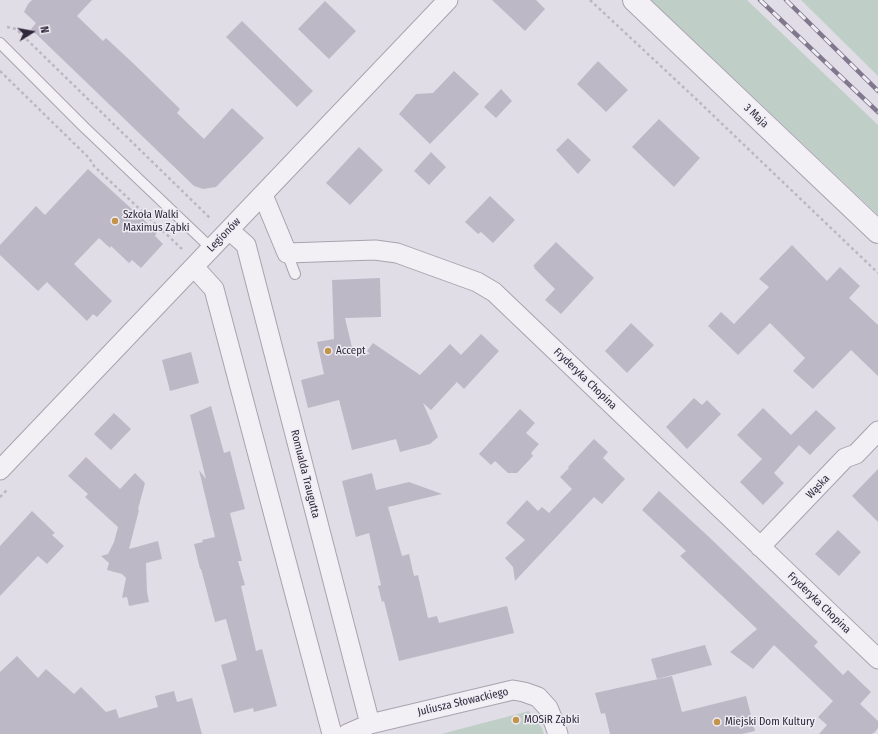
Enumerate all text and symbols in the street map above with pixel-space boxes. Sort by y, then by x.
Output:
north arrow [12,12,52,52]
text: N [37,25,51,34]
street label: 3 Maja [741,101,771,131]
place label: Szkoła Walki Maximus Ząbki [123,208,189,234]
street label: Legionów [204,215,244,255]
marker: Szkoła Walki Maximus Ząbki [110,216,120,226]
place label: Accept [336,344,366,358]
street label: Fryderyka Chopina [551,345,619,413]
marker: Accept [323,346,333,356]
street label: Romualda Traugutta [288,428,322,520]
street label: Wąska [803,472,833,502]
street label: Fryderyka Chopina [785,569,853,637]
street label: Juliusza Słowackiego [416,685,510,719]
place label: MOSiR Ząbki [524,713,580,727]
marker: MOSiR Ząbki [511,715,521,725]
place label: Miejski Dom Kultury [725,715,815,729]
marker: Miejski Dom Kultury [712,717,722,727]

